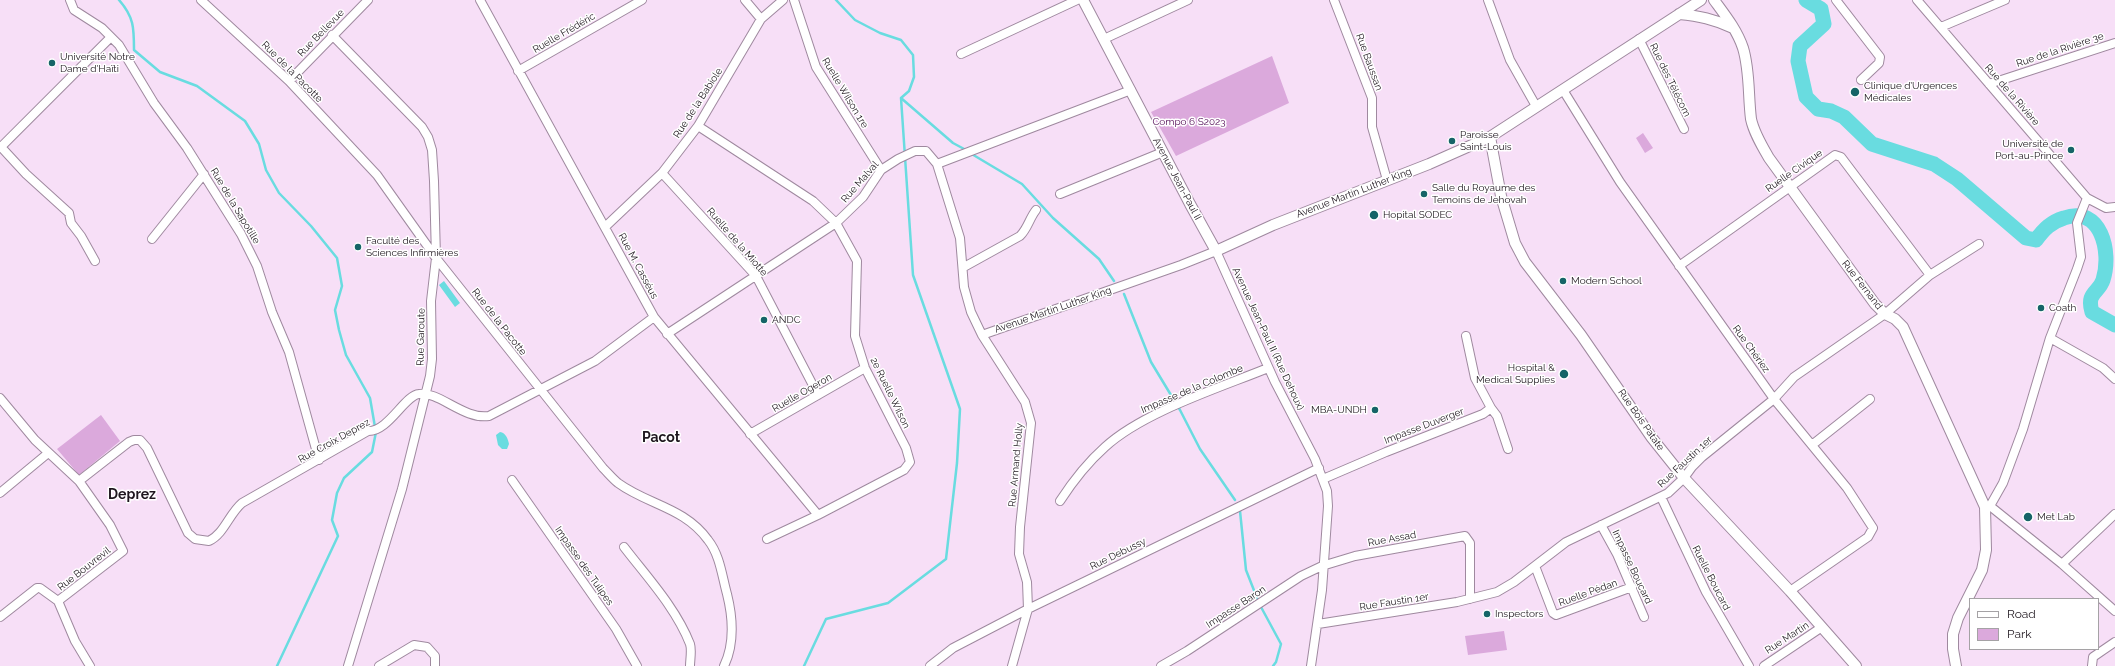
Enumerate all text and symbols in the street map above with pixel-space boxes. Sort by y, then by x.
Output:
street label: Rue Bellevue [295,7,347,59]
street label: Ruelle Frédéric [531,10,597,56]
street label: Rue de la Rivière 3e [2015,30,2105,70]
street label: Rue Baussan [1353,32,1385,92]
street label: Rue de la Pacotte [259,39,325,105]
street label: Rue des Télécom [1647,41,1693,119]
place label: Université Notre Dame d'Haïti [60,51,135,74]
street label: Ruelle Wilson 1re [819,56,871,130]
marker: Université Notre Dame d'Haïti [47,58,57,68]
street label: Rue de la Rivière [1982,62,2042,128]
street label: Rue de la Babiole [671,66,725,140]
place label: Clinique d’Urgences Médicales [1864,80,1957,104]
marker: Clinique d’Urgences Médicales [1849,86,1861,98]
park label: Compo 6 S2023 [1152,116,1226,128]
place label: Paroisse Saint-Louis [1460,129,1512,152]
street label: Avenue Jean-Paul II [1150,136,1204,222]
marker: Paroisse Saint-Louis [1447,136,1457,146]
place label: Université de Port-au-Prince [1995,138,2063,162]
marker: Université de Port-au-Prince [2066,145,2076,155]
street label: Ruelle Civique [1763,147,1825,195]
street label: Rue Malval [839,159,881,205]
street label: Avenue Martin Luther King [1295,165,1413,221]
street label: Rue de la Sapotille [208,166,262,246]
place label: Salle du Royaume des Temoins de Jehovah [1432,182,1535,206]
marker: Salle du Royaume des Temoins de Jehovah [1419,189,1429,199]
street label: Ruelle de la Miotte [704,205,770,279]
marker: Hopital SODEC [1368,209,1380,221]
place label: Hopital SODEC [1383,209,1452,221]
street label: Rue M. Casséus [616,231,660,301]
place label: Faculté des Sciences Infirmières [366,235,458,258]
marker: Faculté des Sciences Infirmières [353,242,363,252]
street label: Rue Fernand [1839,258,1885,312]
street label: Avenue Jean-Paul II (Rue Dehoux) [1230,266,1306,412]
place label: Modern School [1571,275,1642,287]
marker: Modern School [1558,276,1568,286]
street label: Avenue Martin Luther King [993,284,1113,336]
street label: Rue de la Pacotte [469,286,529,358]
place label: Coath [2049,302,2076,314]
marker: Coath [2036,303,2046,313]
street label: Rue Garoute [414,308,428,366]
place label: ANDC [772,314,800,326]
marker: ANDC [759,315,769,325]
street label: Rue Chériez [1730,323,1772,375]
street label: 2e Ruelle Wilson [868,355,912,431]
street label: Impasse de la Colombe [1139,362,1245,416]
place label: Hospital & Medical Supplies [1476,362,1555,386]
marker: Hospital & Medical Supplies [1558,368,1570,380]
street label: Ruelle Ogeron [770,371,834,415]
street label: Rue Bois Patate [1615,387,1667,453]
place label: MBA-UNDH [1311,404,1367,416]
marker: MBA-UNDH [1370,405,1380,415]
street label: Impasse Duverger [1382,405,1466,447]
street label: Rue Croix Deprez [296,416,372,466]
street label: Rue Armand Holly [1006,423,1026,507]
district label: Pacot [642,430,680,446]
street label: Rue Faustin 1er [1655,434,1715,490]
district label: Deprez [108,487,156,503]
marker: Met Lab [2022,511,2034,523]
place label: Met Lab [2037,511,2075,523]
street label: Impasse des Tulipes [552,524,616,608]
street label: Impasse Boucard [1610,528,1654,606]
street label: Rue Assad [1367,529,1417,549]
street label: Rue Debussy [1088,535,1148,573]
street label: Ruelle Boucard [1689,544,1733,612]
street label: Rue Bouvrevil [55,545,113,593]
street label: Ruelle Pédan [1557,577,1619,609]
street label: Impasse Baron [1204,583,1268,631]
street label: Rue Faustin 1er [1359,591,1429,613]
legend [1969,598,2099,650]
text: Road [2007,607,2036,621]
place label: Inspectors [1495,608,1543,620]
marker: Inspectors [1482,609,1492,619]
street label: Rue Martin [1763,619,1811,657]
text: Park [2007,627,2032,641]

